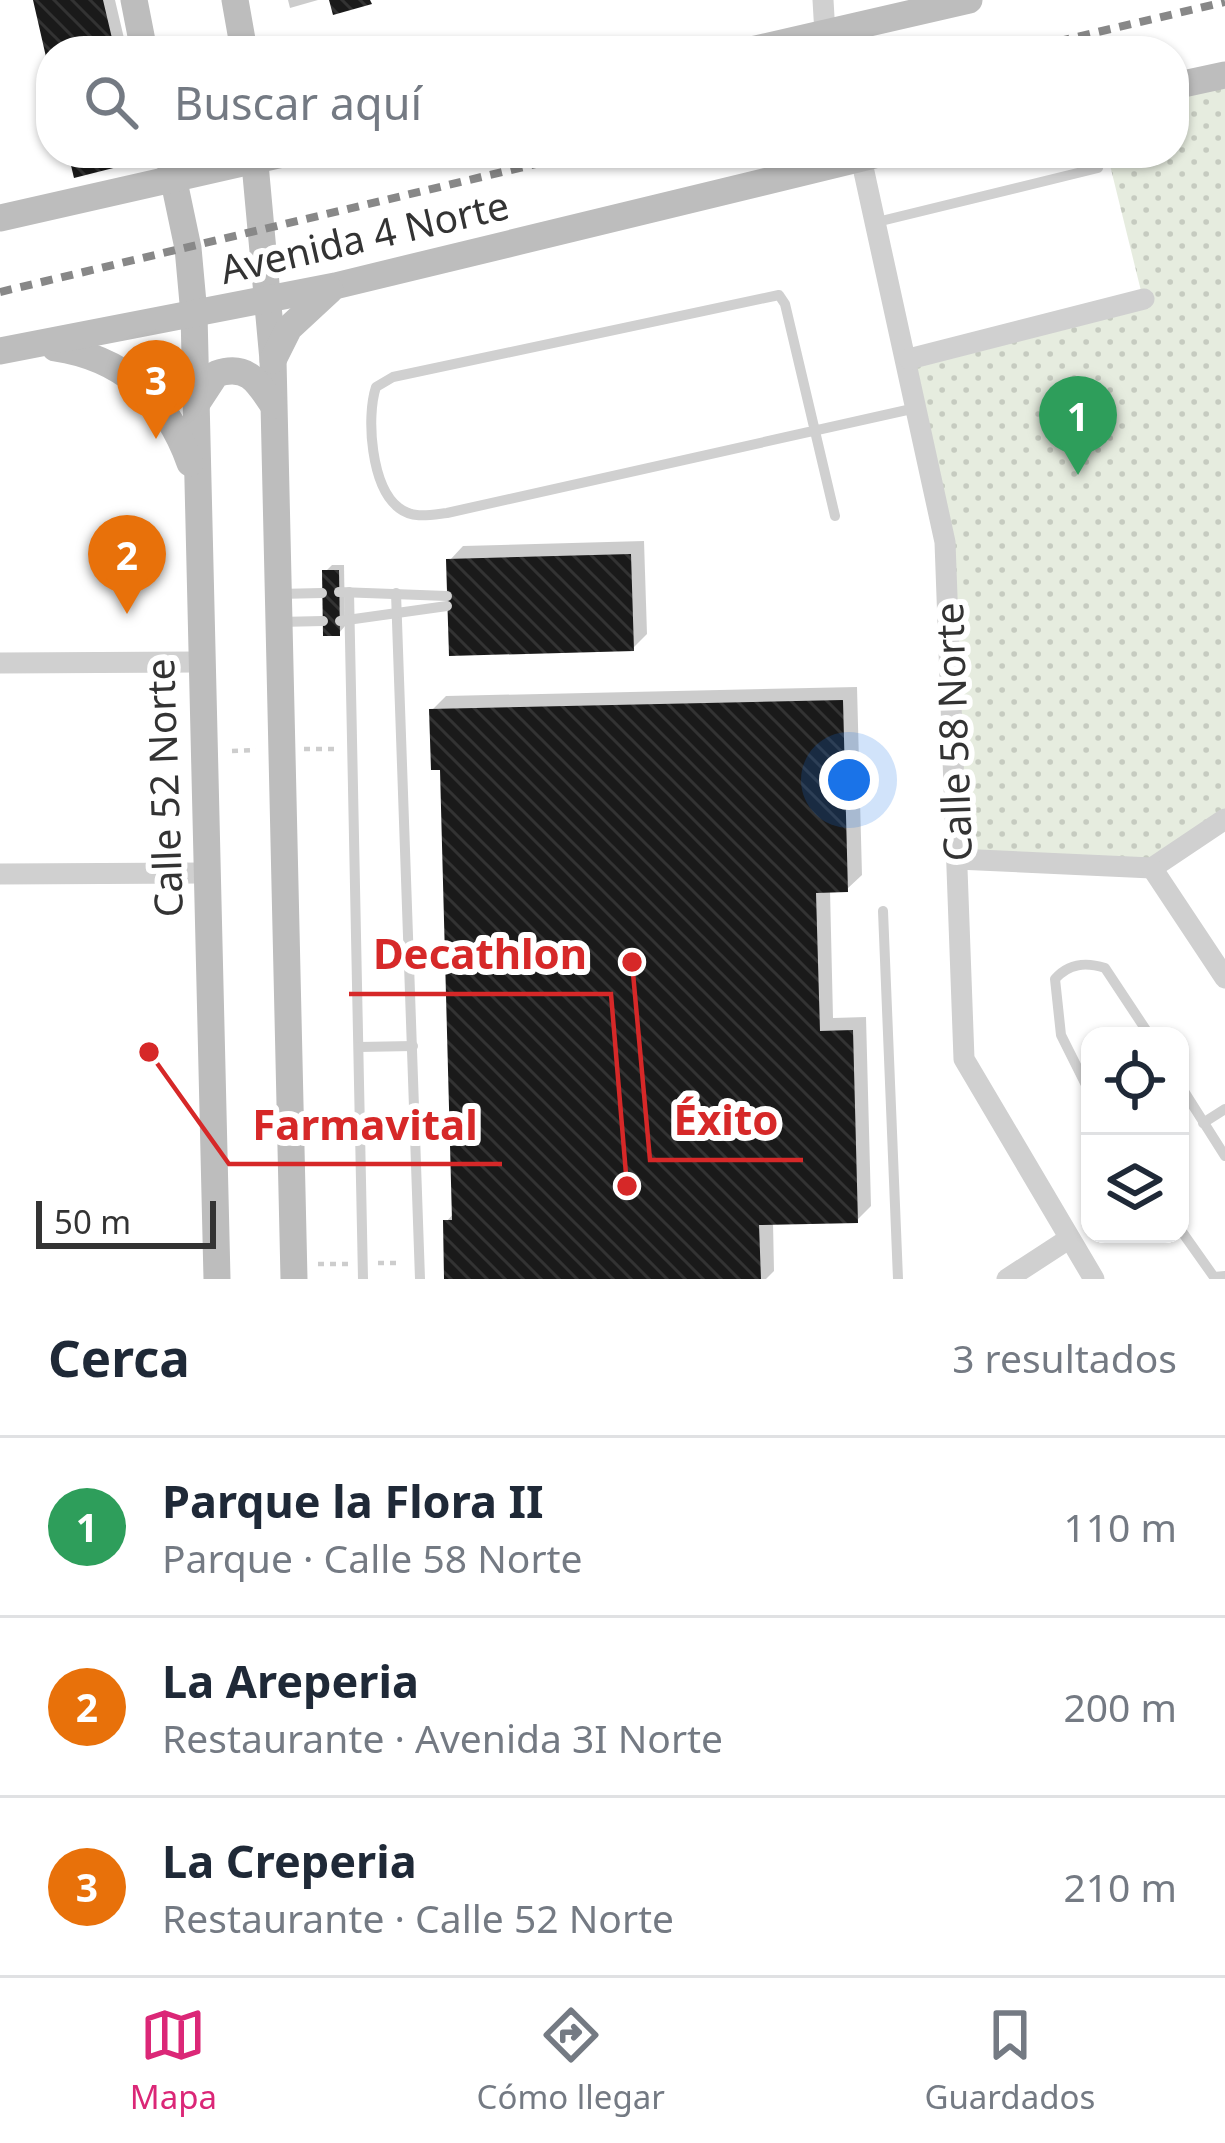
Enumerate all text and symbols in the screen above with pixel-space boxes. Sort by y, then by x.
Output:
search box [36,36,1189,168]
icon: search [78,69,144,135]
text: Buscar aquí [174,72,422,133]
street label: Avenida 4 Norte [214,177,514,295]
pin: 3 [117,340,195,439]
pin: 1 [1039,376,1117,475]
pin: 2 [88,515,166,614]
street label: Calle 58 Norte [921,602,983,862]
street label: Calle 52 Norte [132,658,194,918]
your location [819,750,879,810]
callout: Decathlon [349,916,611,994]
text: Decathlon [373,924,587,981]
map controls [1081,1027,1189,1243]
button: locate [1081,1027,1189,1135]
callout: Éxito [650,1082,803,1160]
callout: Farmavital [229,1086,502,1164]
text: Éxito [674,1090,778,1147]
text: Farmavital [252,1095,478,1152]
button: layers [1081,1135,1189,1243]
scale bar [36,1195,216,1248]
text: 50 m [54,1199,131,1244]
text: Cerca [48,1322,190,1392]
text: 3 resultados [952,1331,1177,1384]
text: Parque la Flora II [162,1470,544,1531]
text: 1 [76,1500,98,1553]
text: 110 m [1063,1500,1177,1553]
text: Parque · Calle 58 Norte [162,1531,583,1584]
text: La Areperia [162,1650,419,1711]
text: 2 [76,1680,98,1733]
text: 200 m [1063,1680,1177,1733]
text: Restaurante · Avenida 3I Norte [162,1711,723,1764]
text: La Creperia [162,1830,417,1891]
text: 3 [76,1860,98,1913]
text: 210 m [1063,1860,1177,1913]
text: Restaurante · Calle 52 Norte [162,1891,674,1944]
tab: Mapa [130,2002,217,2119]
tab: Cómo llegar [477,2002,665,2119]
tab: Guardados [924,2002,1095,2119]

